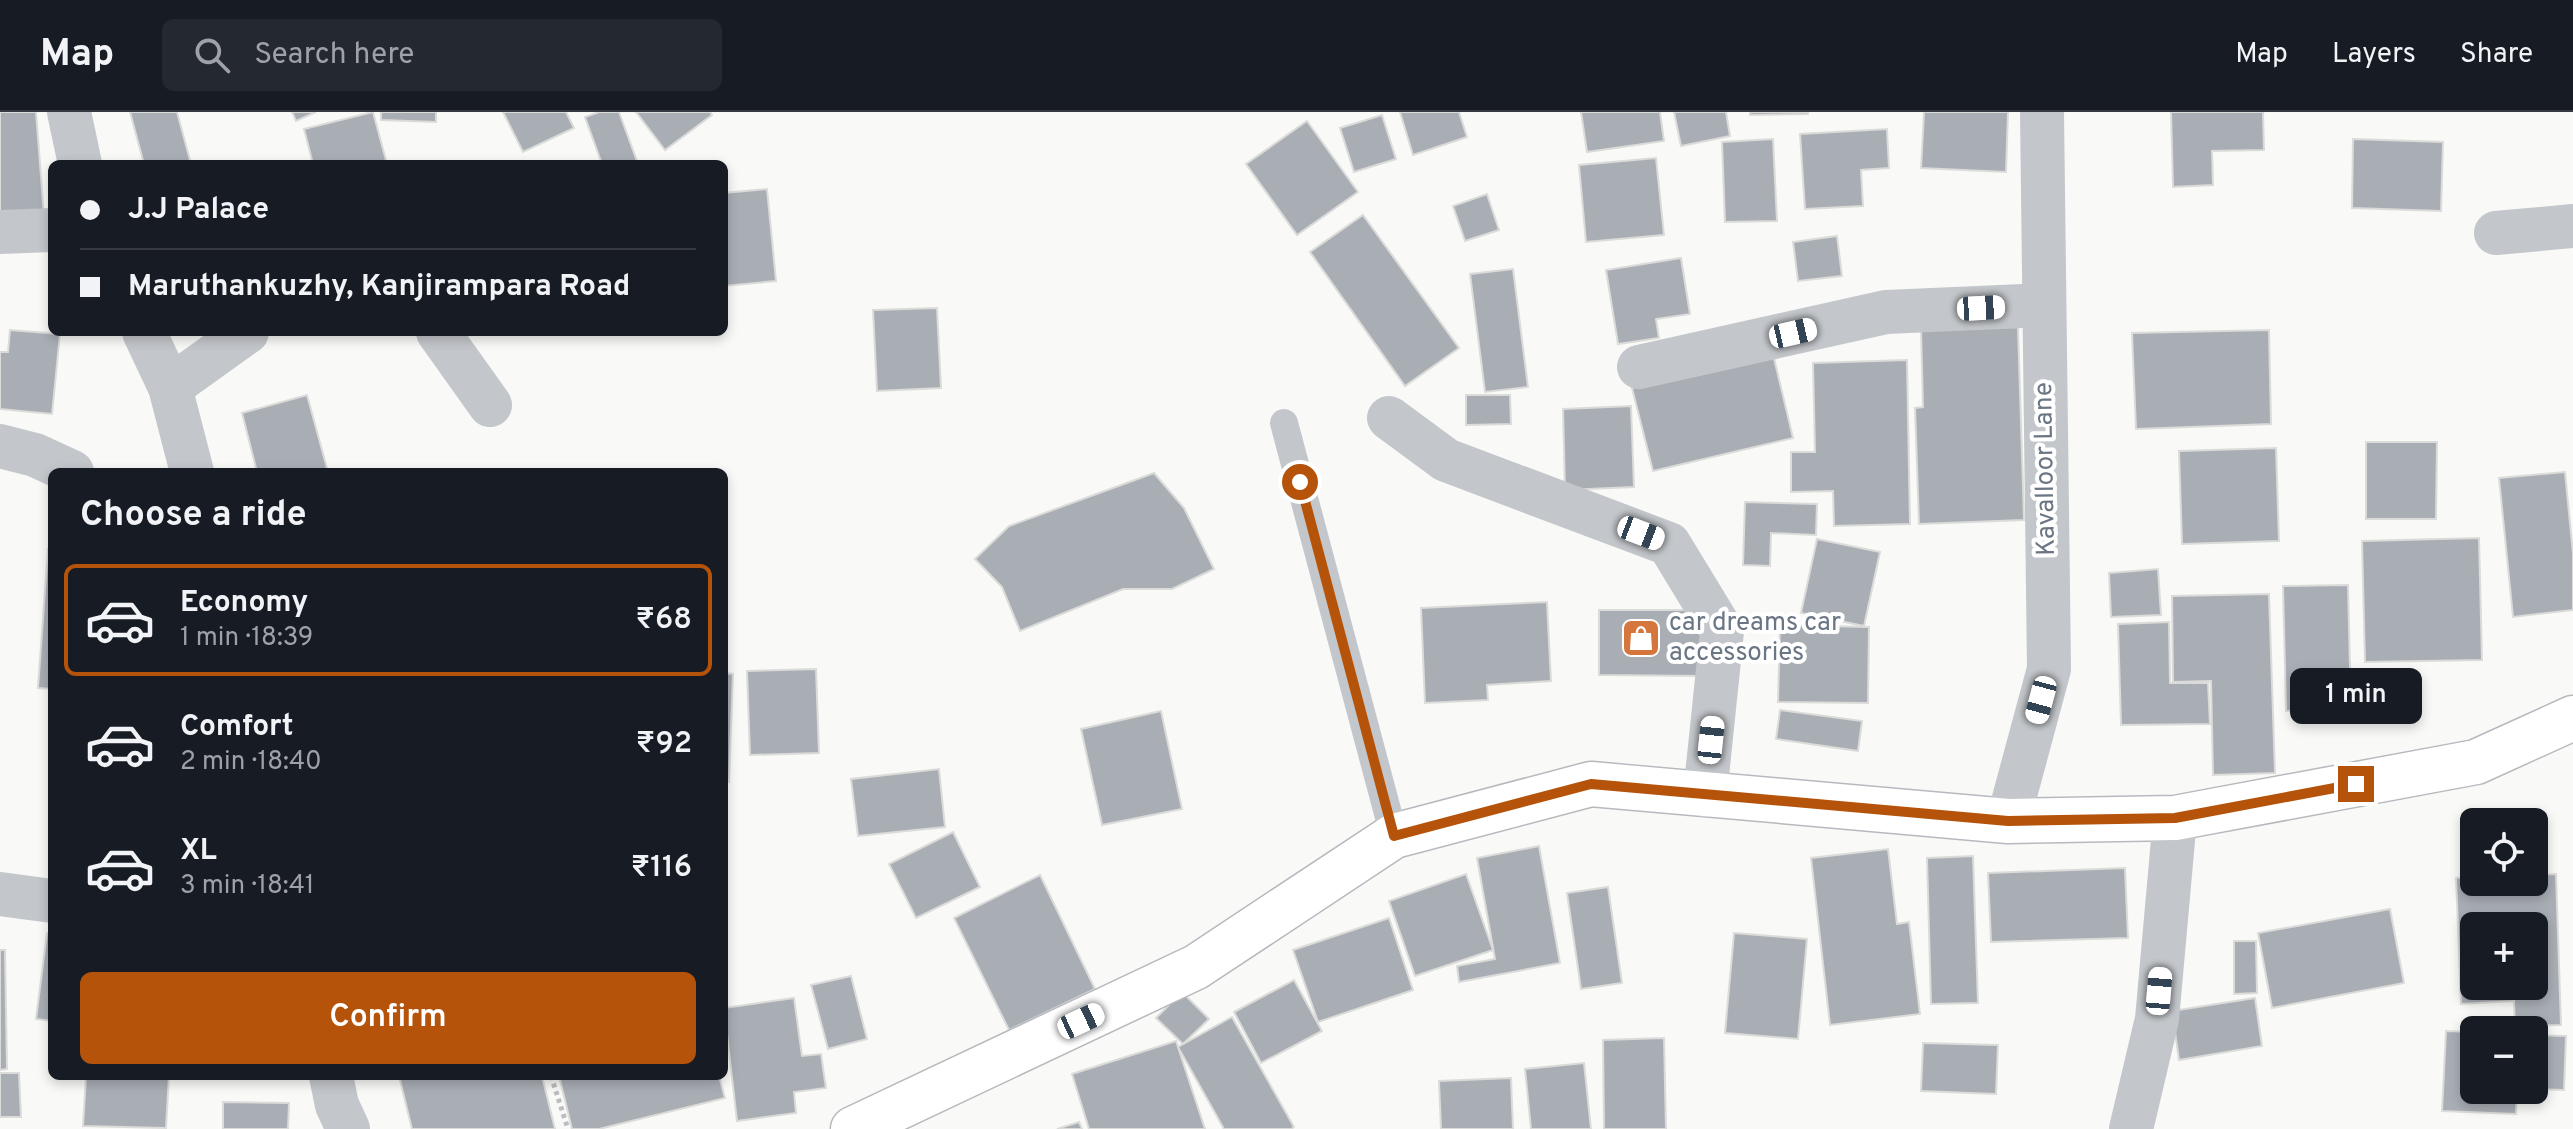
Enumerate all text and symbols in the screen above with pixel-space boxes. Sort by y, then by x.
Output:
search box [162,19,722,91]
text: Map [40,31,114,80]
icon: search [190,33,234,77]
text: Search here [254,37,414,74]
text: Map [2235,37,2288,73]
text: Layers [2332,37,2416,73]
text: Share [2460,37,2533,73]
text: J.J Palace [128,192,269,229]
text: Maruthankuzhy, Kanjirampara Road [128,269,630,306]
car [1956,295,2006,321]
car [1767,316,1819,350]
street label: Kavalloor Lane [2028,382,2064,556]
route start [1282,464,1318,500]
text: Choose a ride [80,493,306,539]
car [1614,513,1668,553]
icon: car [84,584,156,656]
text: Economy [180,585,308,622]
text: ₹68 [636,602,692,639]
place label: car dreams car accessories [1669,607,1841,670]
shop icon: car dreams car accessories [1620,617,1662,659]
text: 1 min · 18:39 [180,622,313,655]
callout: 1 min [2290,668,2422,724]
car [2023,674,2059,726]
text: 1 min [2325,679,2387,712]
icon: car [84,708,156,780]
text: Comfort [180,709,293,746]
car [1697,715,1725,765]
text: ₹92 [636,726,692,763]
text: 2 min · 18:40 [180,746,322,779]
route end [2338,766,2374,802]
map controls [2460,808,2548,1104]
button: locate [2460,808,2548,896]
icon: car [84,832,156,904]
text: XL [180,833,217,870]
text: ₹116 [631,850,692,887]
text: 3 min · 18:41 [180,870,315,903]
button: + [2460,912,2548,1000]
car [2145,966,2173,1016]
button: Confirm [80,972,696,1064]
car [1054,1000,1108,1042]
button: − [2460,1016,2548,1104]

